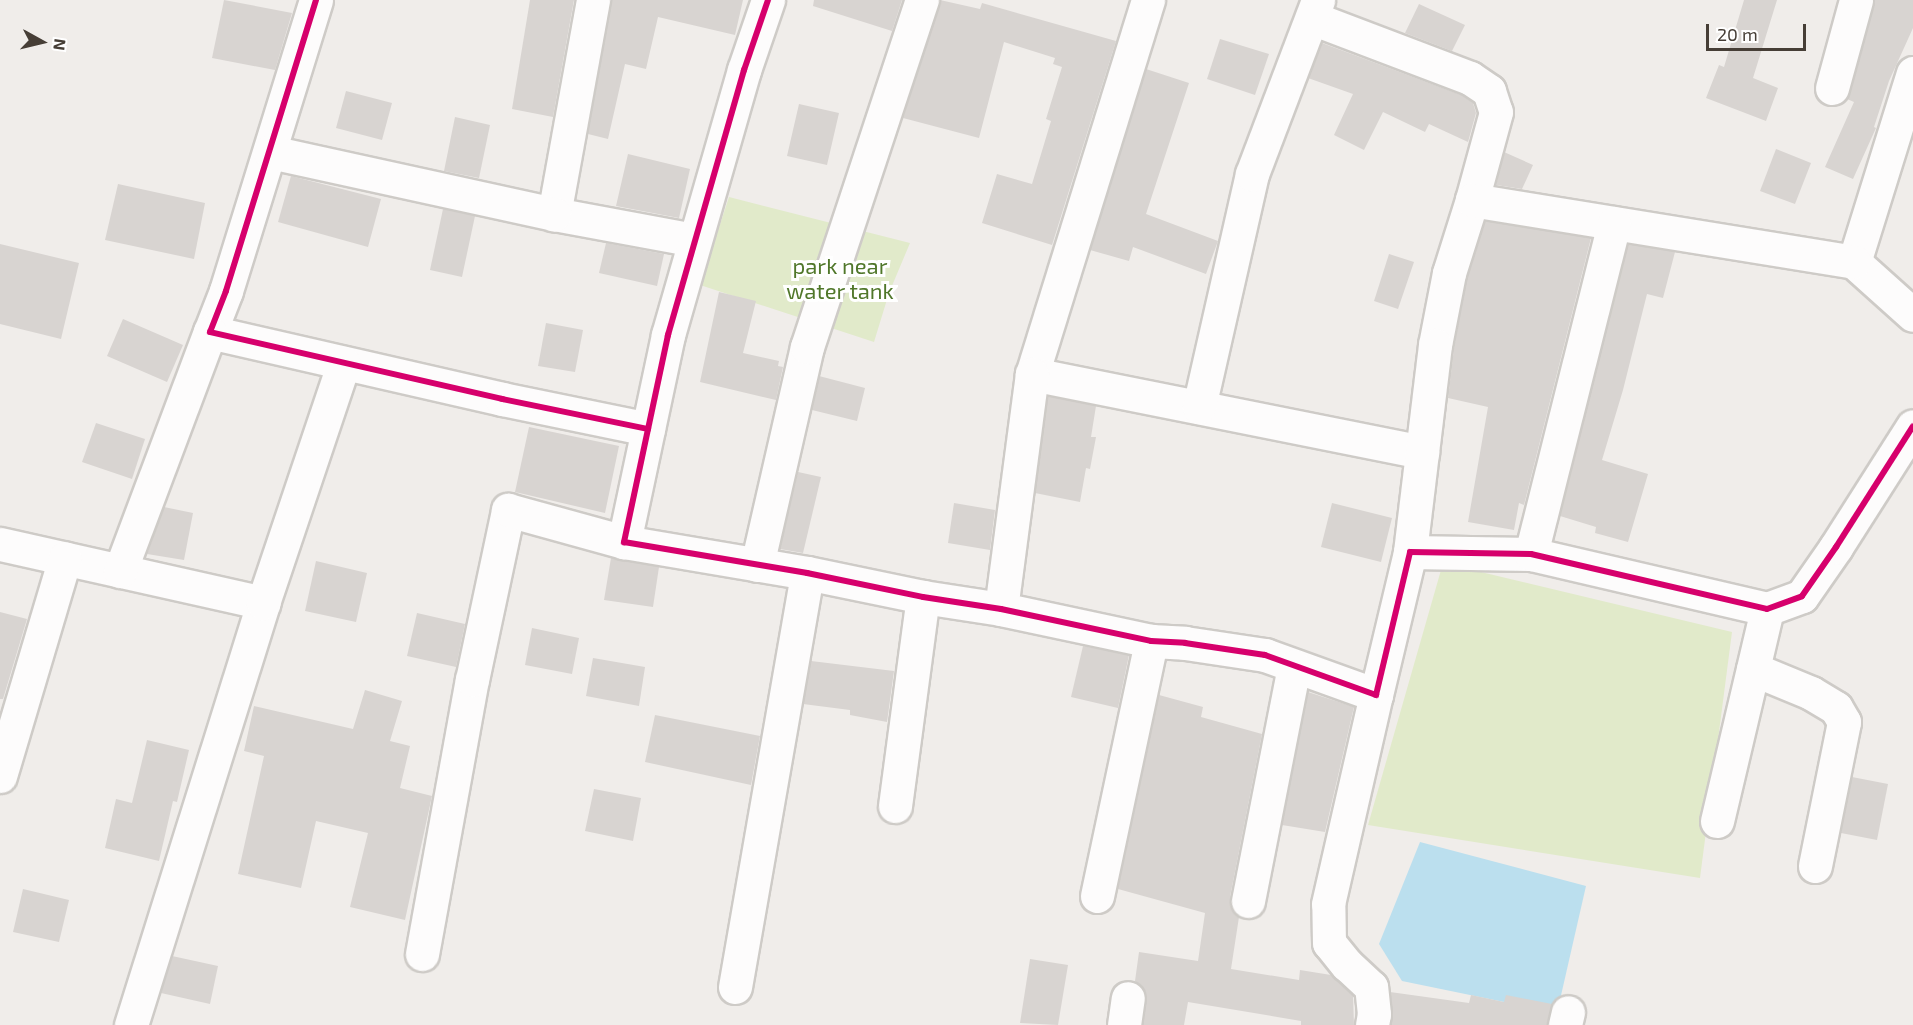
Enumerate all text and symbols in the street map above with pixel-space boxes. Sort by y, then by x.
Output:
north arrow [12,12,72,72]
scale bar [1709,12,1810,50]
text: 20 m [1717,23,1758,45]
text: N [50,38,71,52]
park label: park near water tank [786,252,894,304]

